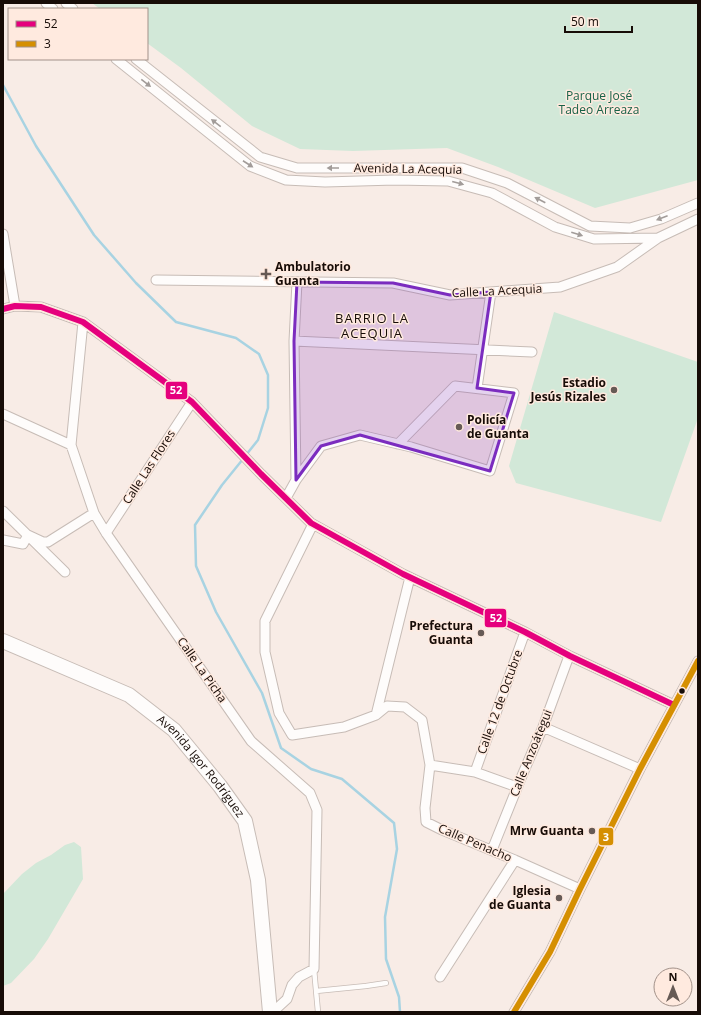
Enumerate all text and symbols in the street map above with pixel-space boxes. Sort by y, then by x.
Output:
legend [8,8,148,60]
scale bar [565,8,632,34]
text: 50 m [571,13,599,30]
text: 52 [44,15,58,32]
text: 3 [44,35,51,52]
one-way arrow [141,79,152,88]
park label: Parque José Tadeo Arreaza [559,87,639,118]
one-way arrow [211,118,222,127]
street label: Avenida La Acequia [354,159,462,178]
one-way arrow [242,160,254,167]
one-way arrow [326,165,339,171]
one-way arrow [452,180,464,186]
one-way arrow [534,197,546,203]
one-way arrow [656,216,668,222]
one-way arrow [571,231,583,237]
place label: Ambulatorio Guanta [275,258,351,289]
marker: Ambulatorio Guanta [260,268,272,280]
street label: Calle La Acequia [451,280,543,301]
district label: BARRIO LA ACEQUIA [335,309,409,342]
place label: Estadio Jesús Rizales [530,374,606,405]
line badge: 52 [165,381,188,400]
text: 52 [170,382,182,397]
marker: Estadio Jesús Rizales [609,385,619,395]
place label: Policía de Guanta [467,411,529,442]
marker: Policía de Guanta [454,422,464,432]
street label: Calle Las Flores [118,426,179,507]
line badge: 52 [484,608,507,628]
text: 52 [490,610,502,625]
place label: Prefectura Guanta [409,617,473,648]
marker: Prefectura Guanta [476,628,486,638]
street label: Calle La Picha [174,634,231,706]
street label: Calle 12 de Octubre [473,647,526,756]
unlabelled marker [677,686,687,696]
street label: Calle Anzoátegui [505,707,556,799]
street label: Avenida Igor Rodríguez [154,711,249,821]
street label: Calle Penacho [436,819,515,866]
place label: Mrw Guanta [510,822,584,839]
marker: Mrw Guanta [587,826,597,836]
line badge: 3 [598,827,614,846]
text: 3 [603,829,609,844]
place label: Iglesia de Guanta [489,882,551,913]
marker: Iglesia de Guanta [554,893,564,903]
north arrow [653,967,693,1007]
text: N [669,969,677,984]

